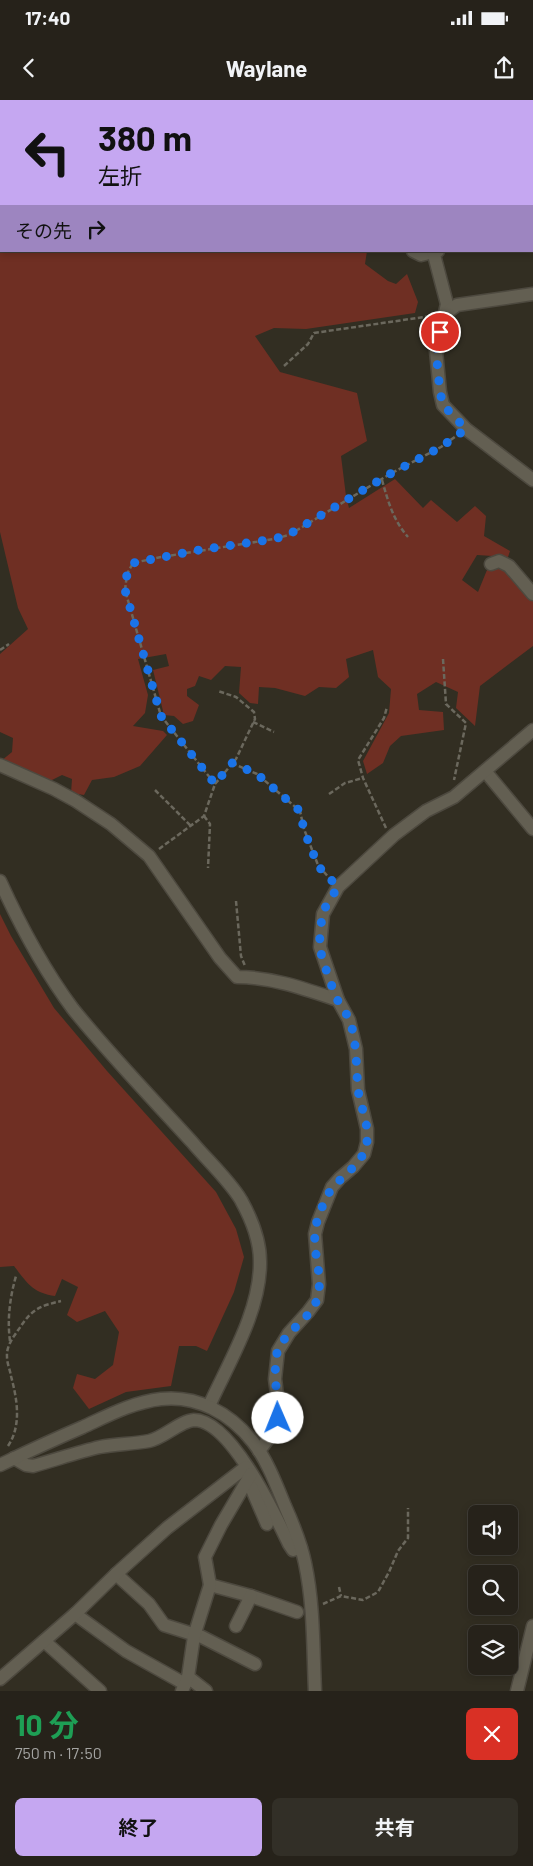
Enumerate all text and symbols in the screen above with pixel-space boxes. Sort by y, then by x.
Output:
text: 17:40 [25,6,70,29]
icon: back [15,54,43,82]
icon: share [490,54,518,82]
text: Waylane [226,55,307,81]
text: 380 m [98,116,192,158]
icon: left [15,120,80,185]
text: 左折 [98,162,142,188]
icon: right [82,215,110,243]
text: その先 [15,219,72,242]
pin [419,311,461,353]
icon: arrive [426,318,454,346]
position arrow [251,1391,303,1443]
map controls [468,1505,518,1675]
button: sound [468,1505,518,1555]
button: search [468,1565,518,1615]
button: layers [468,1625,518,1675]
text: 10 分 [15,1706,79,1742]
button: close [466,1708,518,1760]
text: 750 m · 17:50 [15,1743,102,1762]
button: 終了 [15,1798,262,1856]
button: 共有 [272,1798,518,1856]

